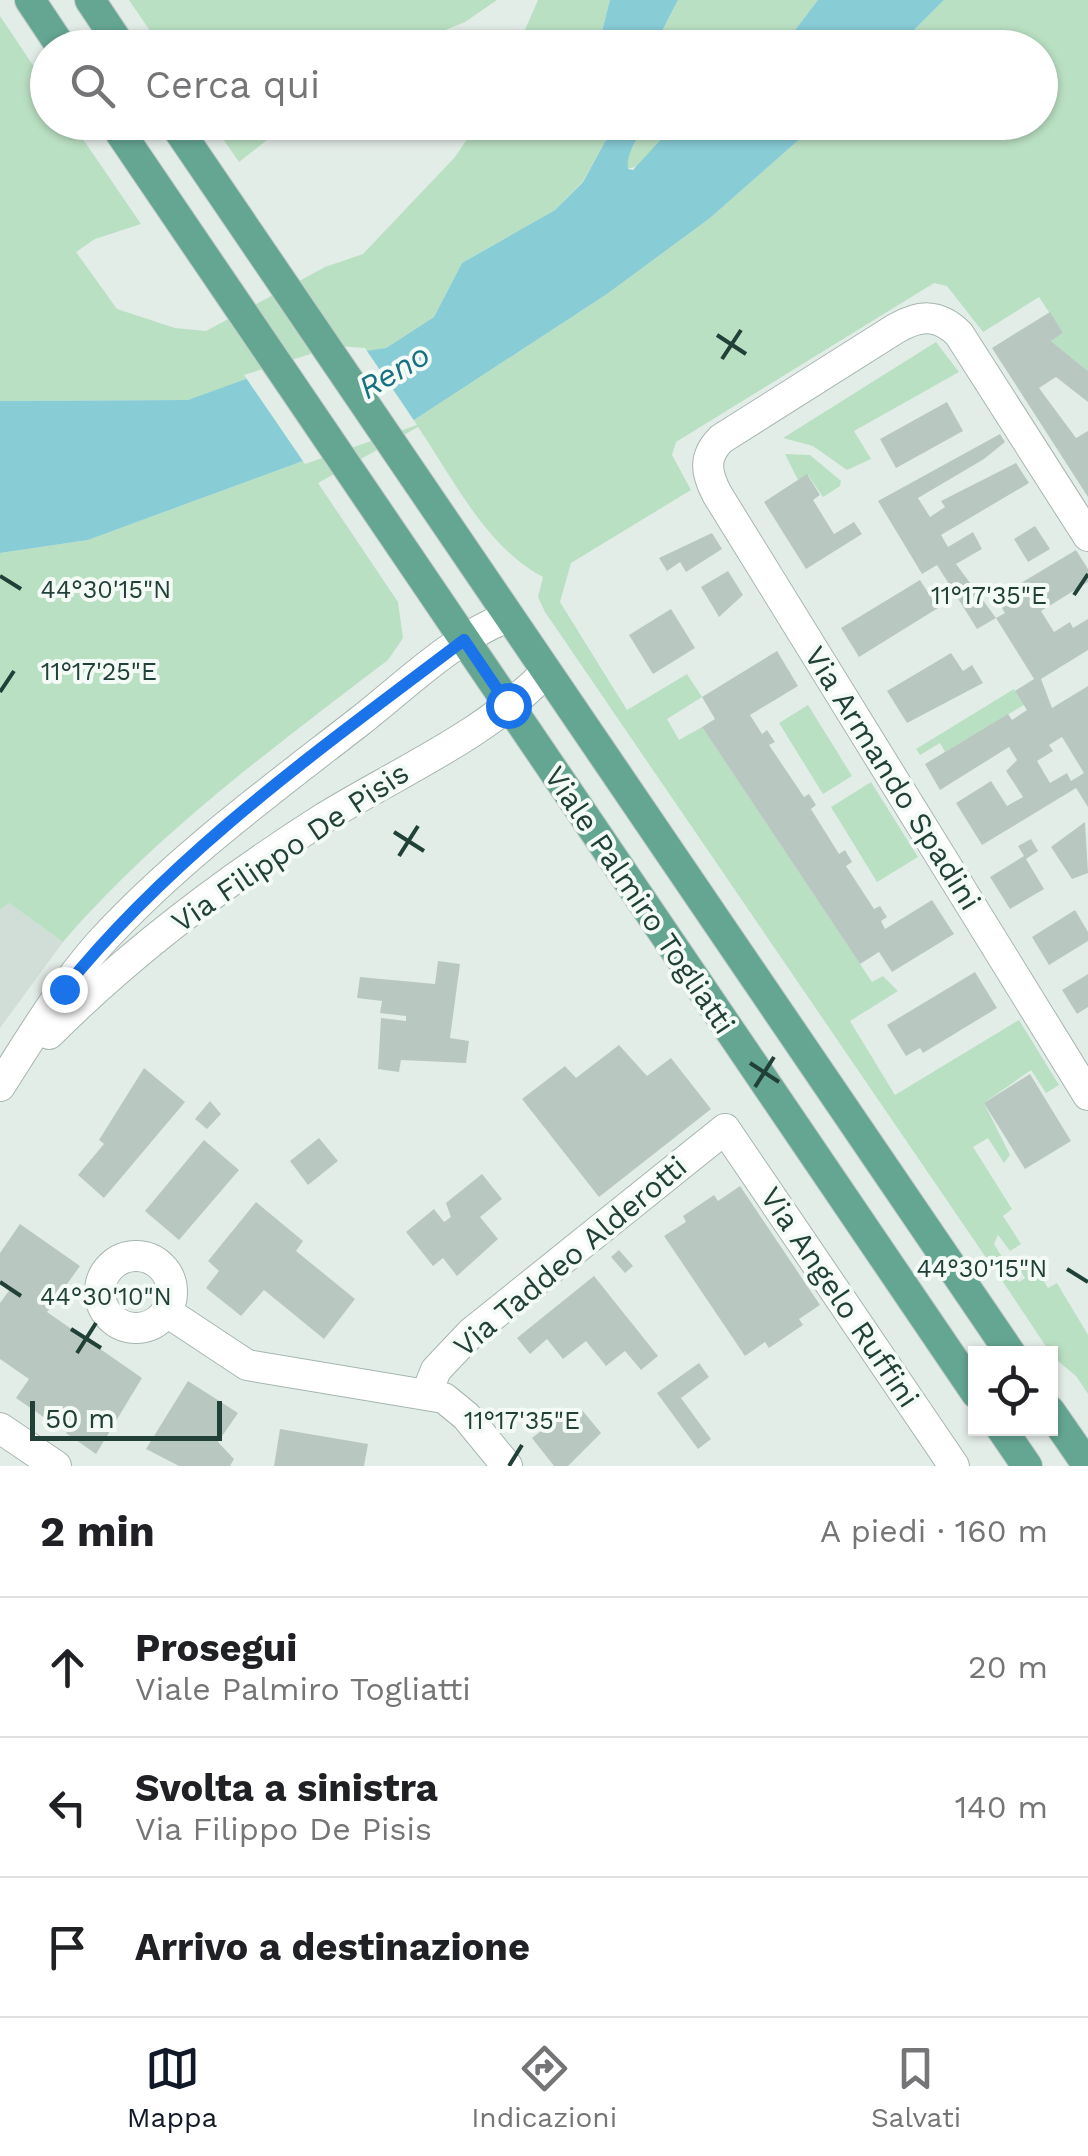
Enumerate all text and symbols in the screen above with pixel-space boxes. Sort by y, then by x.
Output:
search box [30,30,1058,140]
icon: search [65,58,120,113]
text: Cerca qui [145,63,320,107]
water label: Reno [352,335,436,407]
text: 44°30'15"N [41,575,171,604]
text: 11°17'35"E [931,581,1047,610]
street label: Via Armando Spadini [798,640,988,916]
text: 11°17'25"E [41,657,157,686]
route start [486,683,532,729]
street label: Via Filippo De Pisis [165,755,415,939]
street label: Viale Palmiro Togliatti [537,760,743,1040]
route end [42,967,88,1013]
street label: Via Taddeo Alderotti [447,1148,693,1364]
street label: Via Angelo Ruffini [753,1180,927,1414]
text: 44°30'15"N [917,1254,1047,1283]
text: 44°30'10"N [40,1282,172,1311]
map controls [968,1346,1058,1436]
button: locate [968,1346,1058,1436]
scale bar [30,1396,222,1440]
text: 50 m [45,1402,115,1435]
text: 11°17'35"E [464,1406,580,1435]
text: 2 min [40,1507,155,1556]
text: A piedi · 160 m [820,1512,1048,1550]
text: Prosegui [135,1626,297,1670]
icon: ahead [40,1640,95,1695]
text: 20 m [968,1648,1048,1686]
text: Viale Palmiro Togliatti [135,1670,471,1708]
text: Svolta a sinistra [135,1766,438,1810]
icon: left [40,1780,95,1835]
text: 140 m [955,1788,1048,1826]
text: Via Filippo De Pisis [135,1810,432,1848]
icon: arrive [40,1920,95,1975]
text: Arrivo a destinazione [135,1925,530,1969]
tab: Mappa [127,2041,217,2134]
tab: Indicazioni [471,2041,617,2134]
tab: Salvati [871,2041,961,2134]

